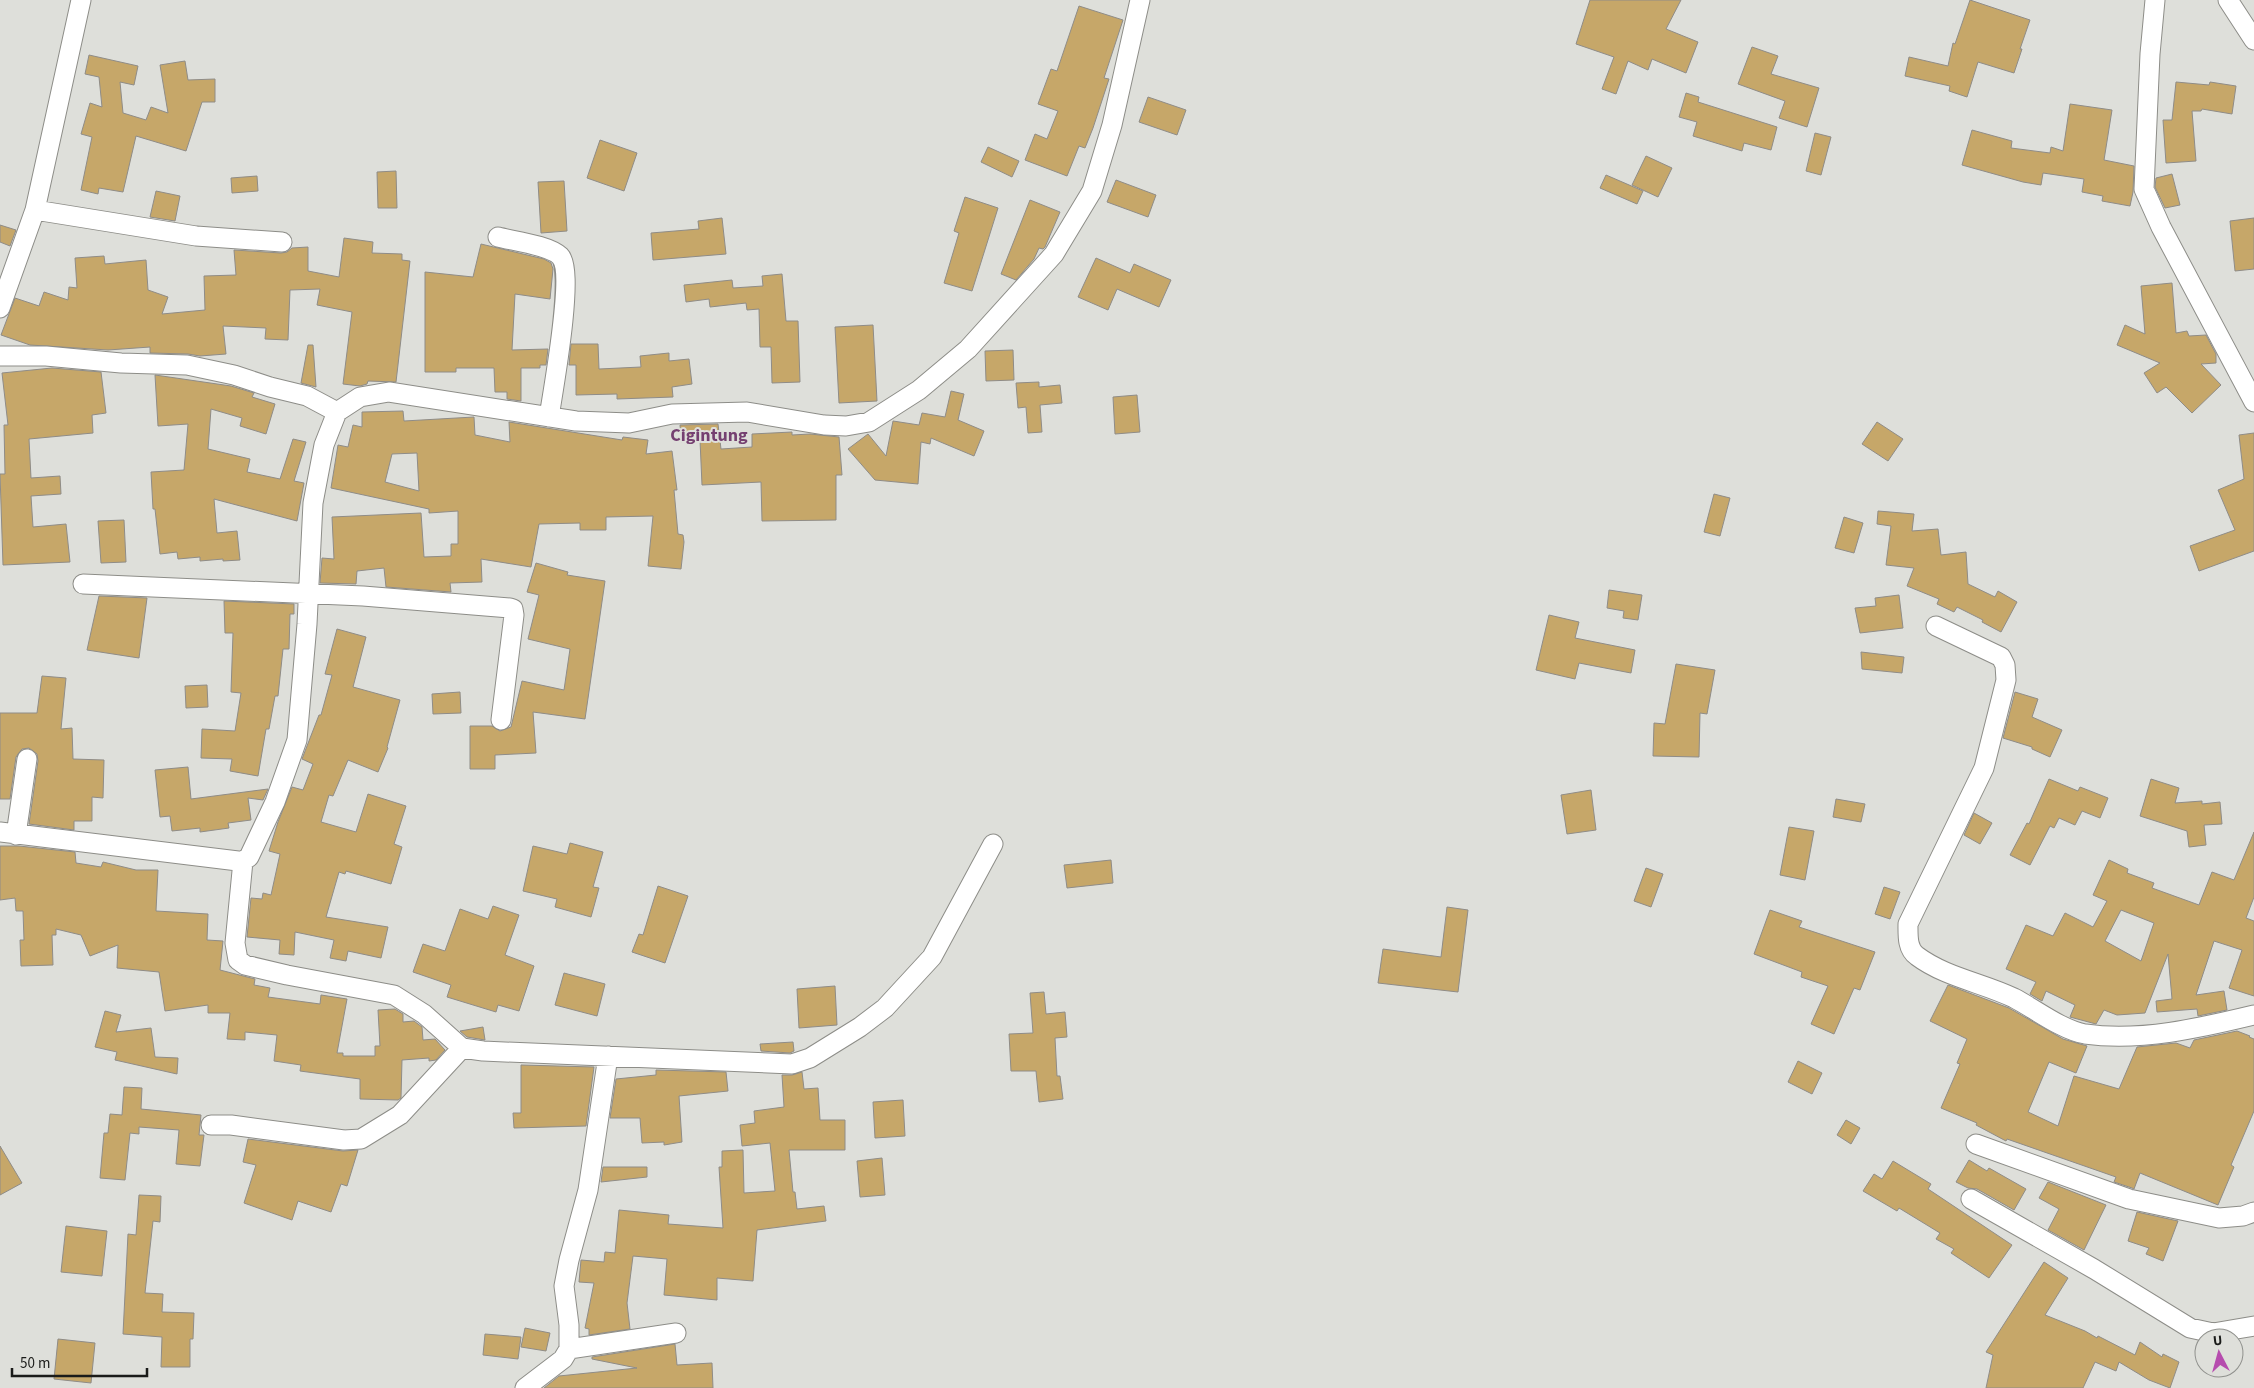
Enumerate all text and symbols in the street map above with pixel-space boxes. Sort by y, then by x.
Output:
district label: Cigintung [670,423,748,448]
north arrow [2194,1328,2244,1378]
text: U [2212,1331,2223,1351]
scale bar [12,1346,148,1378]
text: 50 m [20,1353,50,1374]

